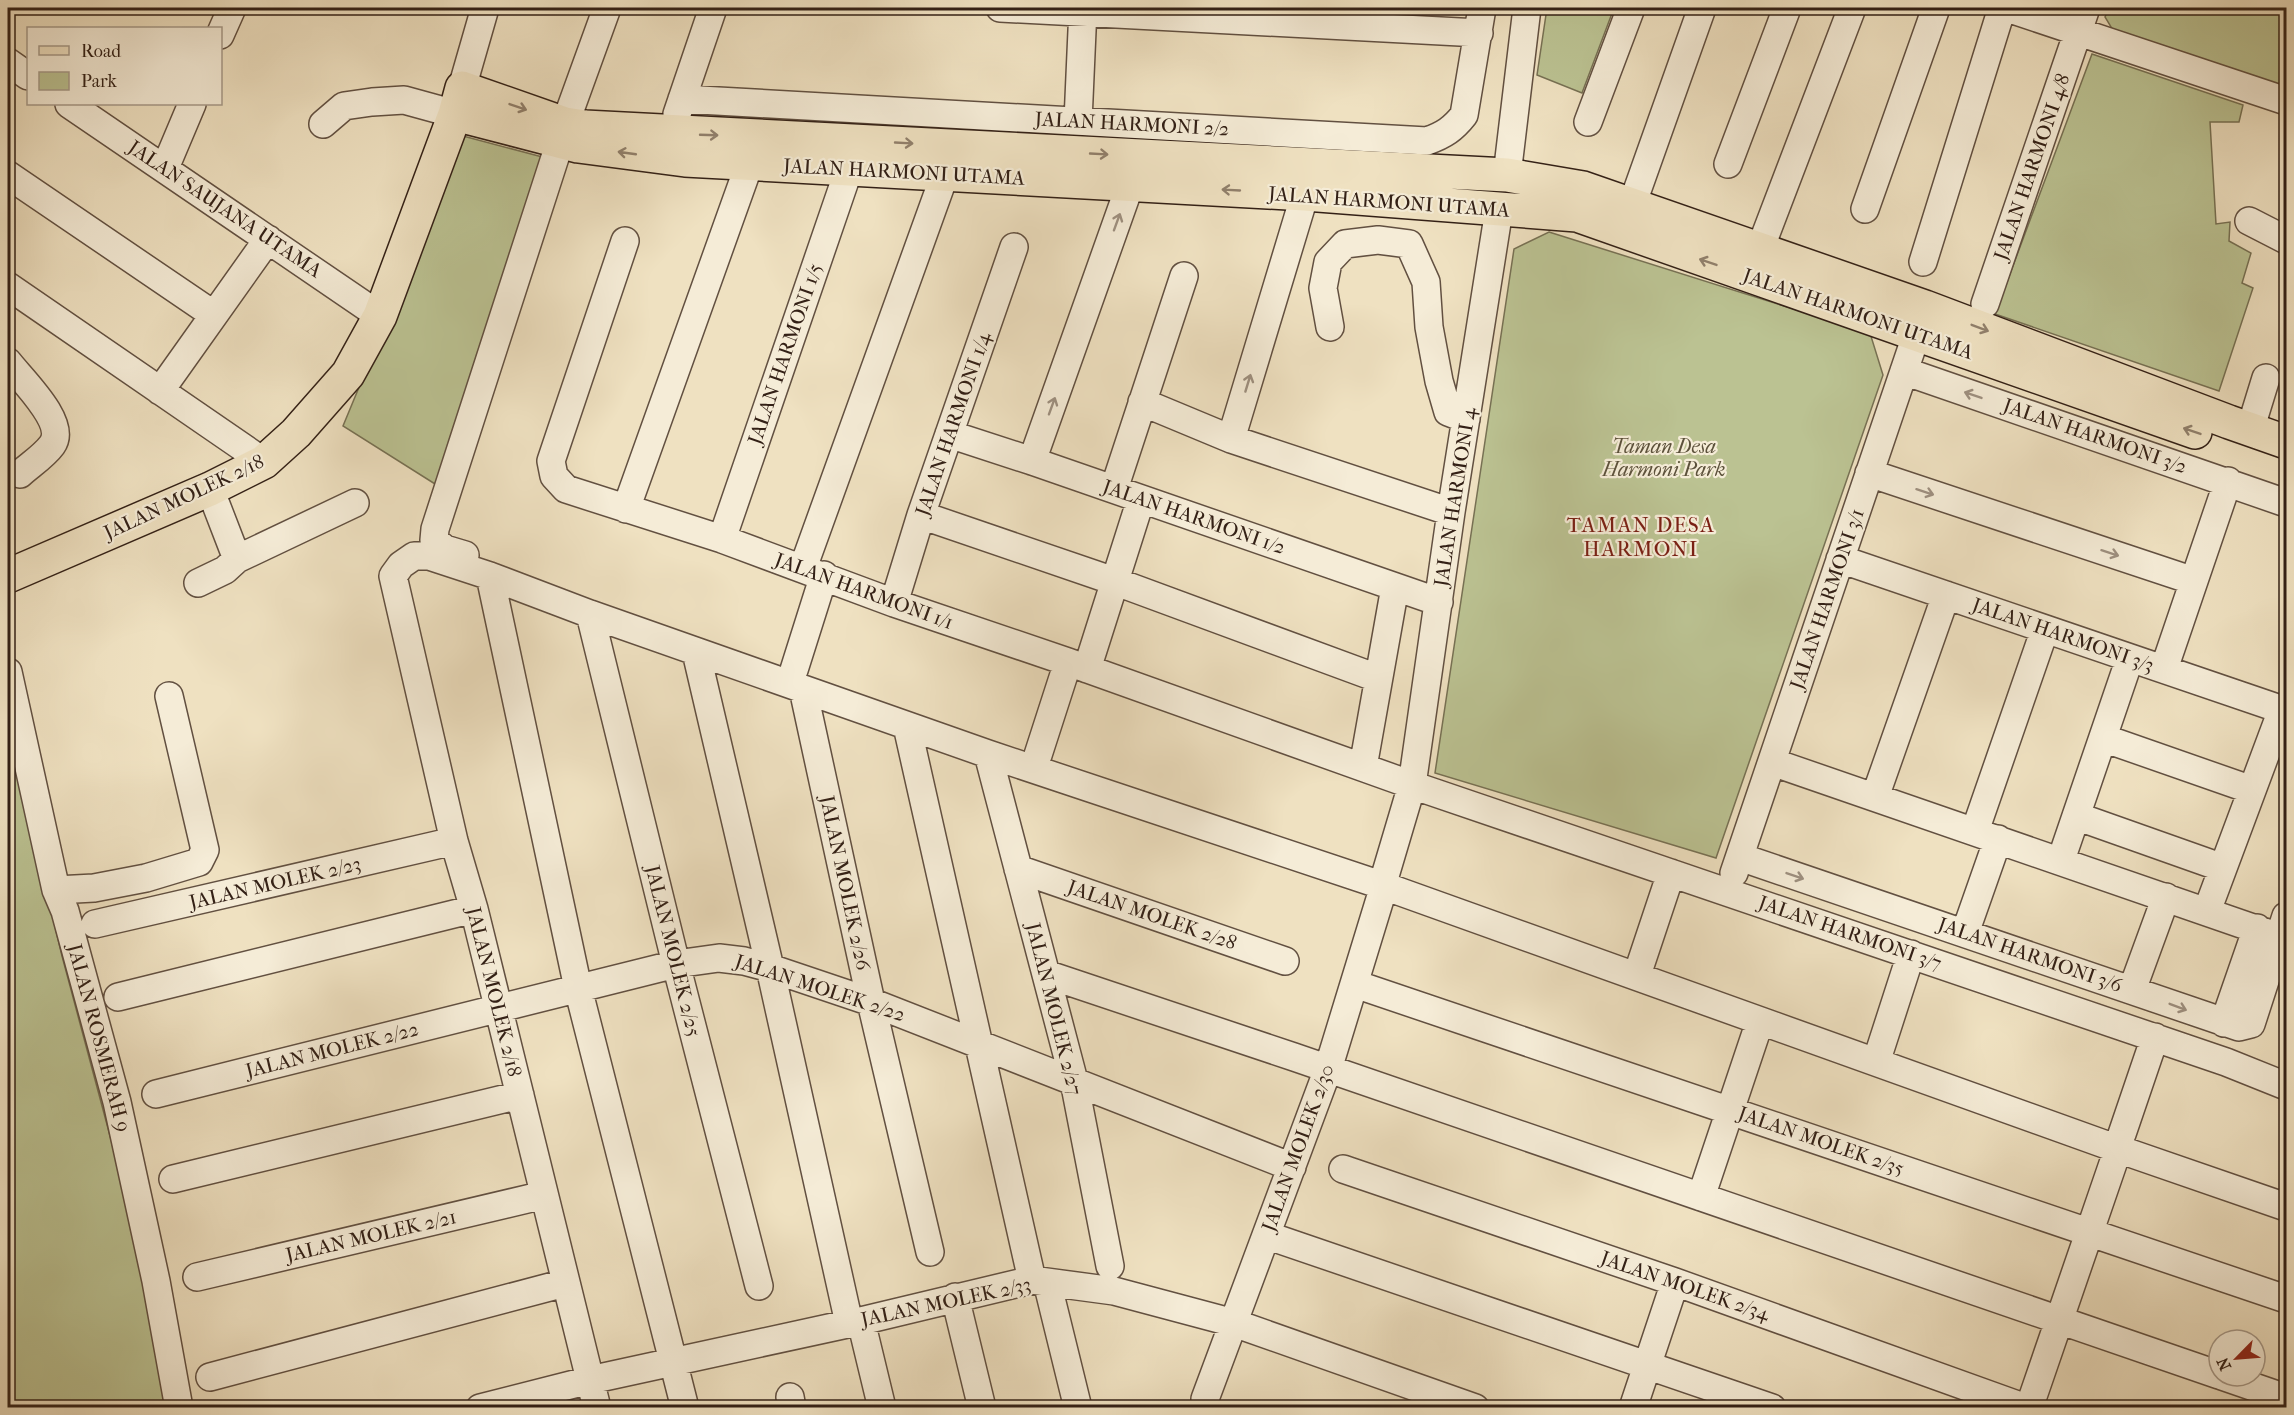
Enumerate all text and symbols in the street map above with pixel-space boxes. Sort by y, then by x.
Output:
legend [27,27,222,105]
text: Road [81,41,121,62]
text: Park [81,71,118,92]
street label: JALAN HARMONI 4/8 [1989,71,2075,265]
one-way arrow [508,103,527,114]
street label: JALAN HARMONI 2/2 [1032,107,1230,141]
one-way arrow [699,129,719,140]
street label: JALAN SAUJANA UTAMA [122,135,327,283]
one-way arrow [894,138,914,149]
one-way arrow [617,147,637,158]
one-way arrow [1088,149,1108,160]
street label: JALAN HARMONI UTAMA [781,154,1026,190]
street label: JALAN HARMONI UTAMA [1266,182,1511,222]
one-way arrow [1222,185,1242,196]
one-way arrow [1113,213,1124,232]
one-way arrow [1699,255,1718,266]
street label: JALAN HARMONI 1/5 [743,260,827,449]
street label: JALAN HARMONI UTAMA [1738,263,1977,365]
one-way arrow [1970,323,1989,334]
street label: JALAN HARMONI 1/4 [910,328,996,521]
one-way arrow [1243,374,1254,393]
one-way arrow [1964,388,1983,399]
street label: JALAN HARMONI 3/2 [1998,393,2190,478]
one-way arrow [1047,397,1058,415]
street label: JALAN HARMONI 4 [1429,405,1481,590]
one-way arrow [2183,425,2202,436]
park label: Taman Desa Harmoni Park [1601,435,1726,481]
street label: JALAN MOLEK 2/18 [98,450,268,545]
street label: JALAN HARMONI 1/2 [1098,474,1288,559]
one-way arrow [1915,487,1934,498]
street label: JALAN HARMONI 3/1 [1785,506,1869,694]
district label: TAMAN DESA HARMONI [1567,513,1715,561]
street label: JALAN HARMONI 1/1 [770,547,956,634]
one-way arrow [2100,549,2119,560]
street label: JALAN HARMONI 3/3 [1967,592,2157,677]
street label: JALAN MOLEK 2/26 [815,792,875,973]
street label: JALAN MOLEK 2/23 [185,852,363,914]
street label: JALAN MOLEK 2/25 [640,861,705,1039]
one-way arrow [1785,871,1804,882]
street label: JALAN MOLEK 2/28 [1063,875,1240,955]
street label: JALAN HARMONI 3/7 [1754,890,1945,975]
street label: JALAN MOLEK 2/18 [461,903,526,1079]
street label: JALAN HARMONI 3/6 [1933,912,2125,997]
street label: JALAN MOLEK 2/27 [1021,918,1087,1098]
street label: JALAN ROSMERAH 9 [62,940,135,1135]
street label: JALAN MOLEK 2/22 [730,949,908,1026]
one-way arrow [2168,1002,2187,1013]
street label: JALAN MOLEK 2/22 [241,1017,421,1083]
street label: JALAN MOLEK 2/30 [1256,1061,1339,1237]
street label: JALAN MOLEK 2/35 [1733,1101,1907,1180]
street label: JALAN MOLEK 2/21 [281,1205,459,1267]
street label: JALAN MOLEK 2/34 [1596,1246,1774,1326]
street label: JALAN MOLEK 2/33 [857,1273,1033,1332]
north arrow [2207,1328,2267,1388]
text: N [2212,1354,2235,1374]

